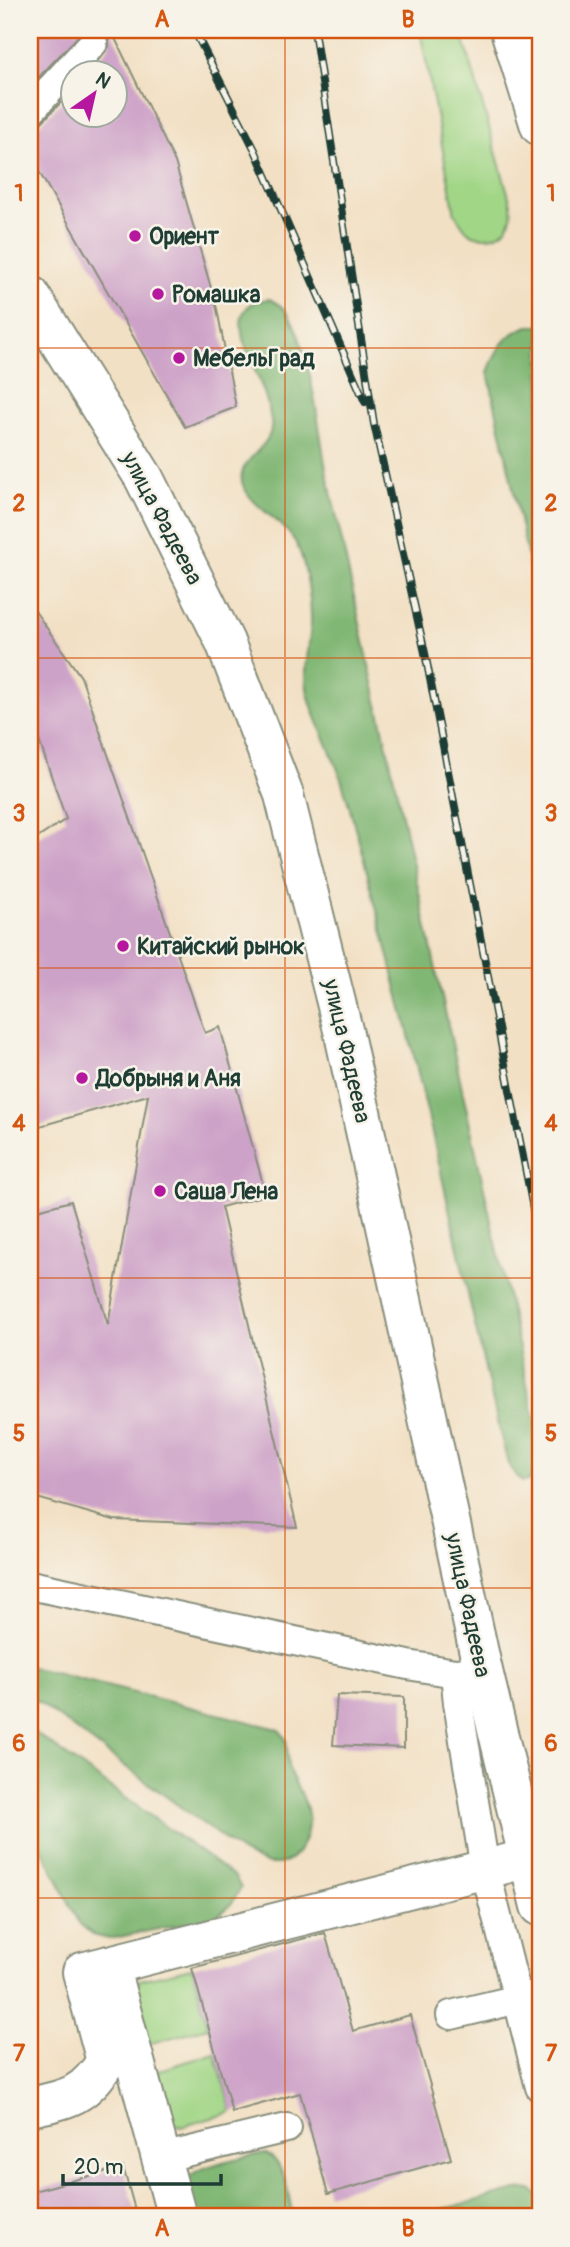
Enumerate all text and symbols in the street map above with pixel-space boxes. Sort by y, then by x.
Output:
text: A [155,5,170,34]
text: B [401,5,415,34]
north arrow [60,60,130,130]
text: N [91,67,115,94]
text: 1 [15,179,24,208]
text: 1 [547,179,556,208]
place label: Ориент [149,222,220,251]
marker: Ориент [127,228,143,244]
place label: Ромашка [172,280,261,309]
marker: Ромашка [150,286,166,302]
place label: МебельГрад [193,344,316,373]
marker: МебельГрад [171,350,187,366]
street label: улица Фадеева [114,445,209,590]
text: 2 [13,489,26,518]
text: 2 [545,489,558,518]
text: 3 [13,799,25,828]
text: 3 [545,799,557,828]
place label: Китайский рынок [137,932,305,961]
marker: Китайский рынок [115,938,131,954]
street label: улица Фадеева [316,975,378,1126]
place label: Добрыня и Аня [94,1064,241,1093]
marker: Добрыня и Аня [74,1070,90,1086]
text: 4 [12,1109,26,1138]
text: 4 [544,1109,558,1138]
place label: Саша Лена [174,1177,278,1206]
marker: Саша Лена [152,1183,168,1199]
text: 5 [13,1419,25,1448]
text: 5 [545,1419,557,1448]
street label: улица Фадеева [438,1529,497,1680]
text: 6 [12,1729,26,1758]
text: 6 [544,1729,558,1758]
text: 7 [13,2039,26,2068]
text: 7 [545,2039,558,2068]
scale bar [63,2142,220,2186]
text: 20 m [74,2154,123,2181]
text: A [155,2214,170,2243]
text: B [401,2214,415,2243]

